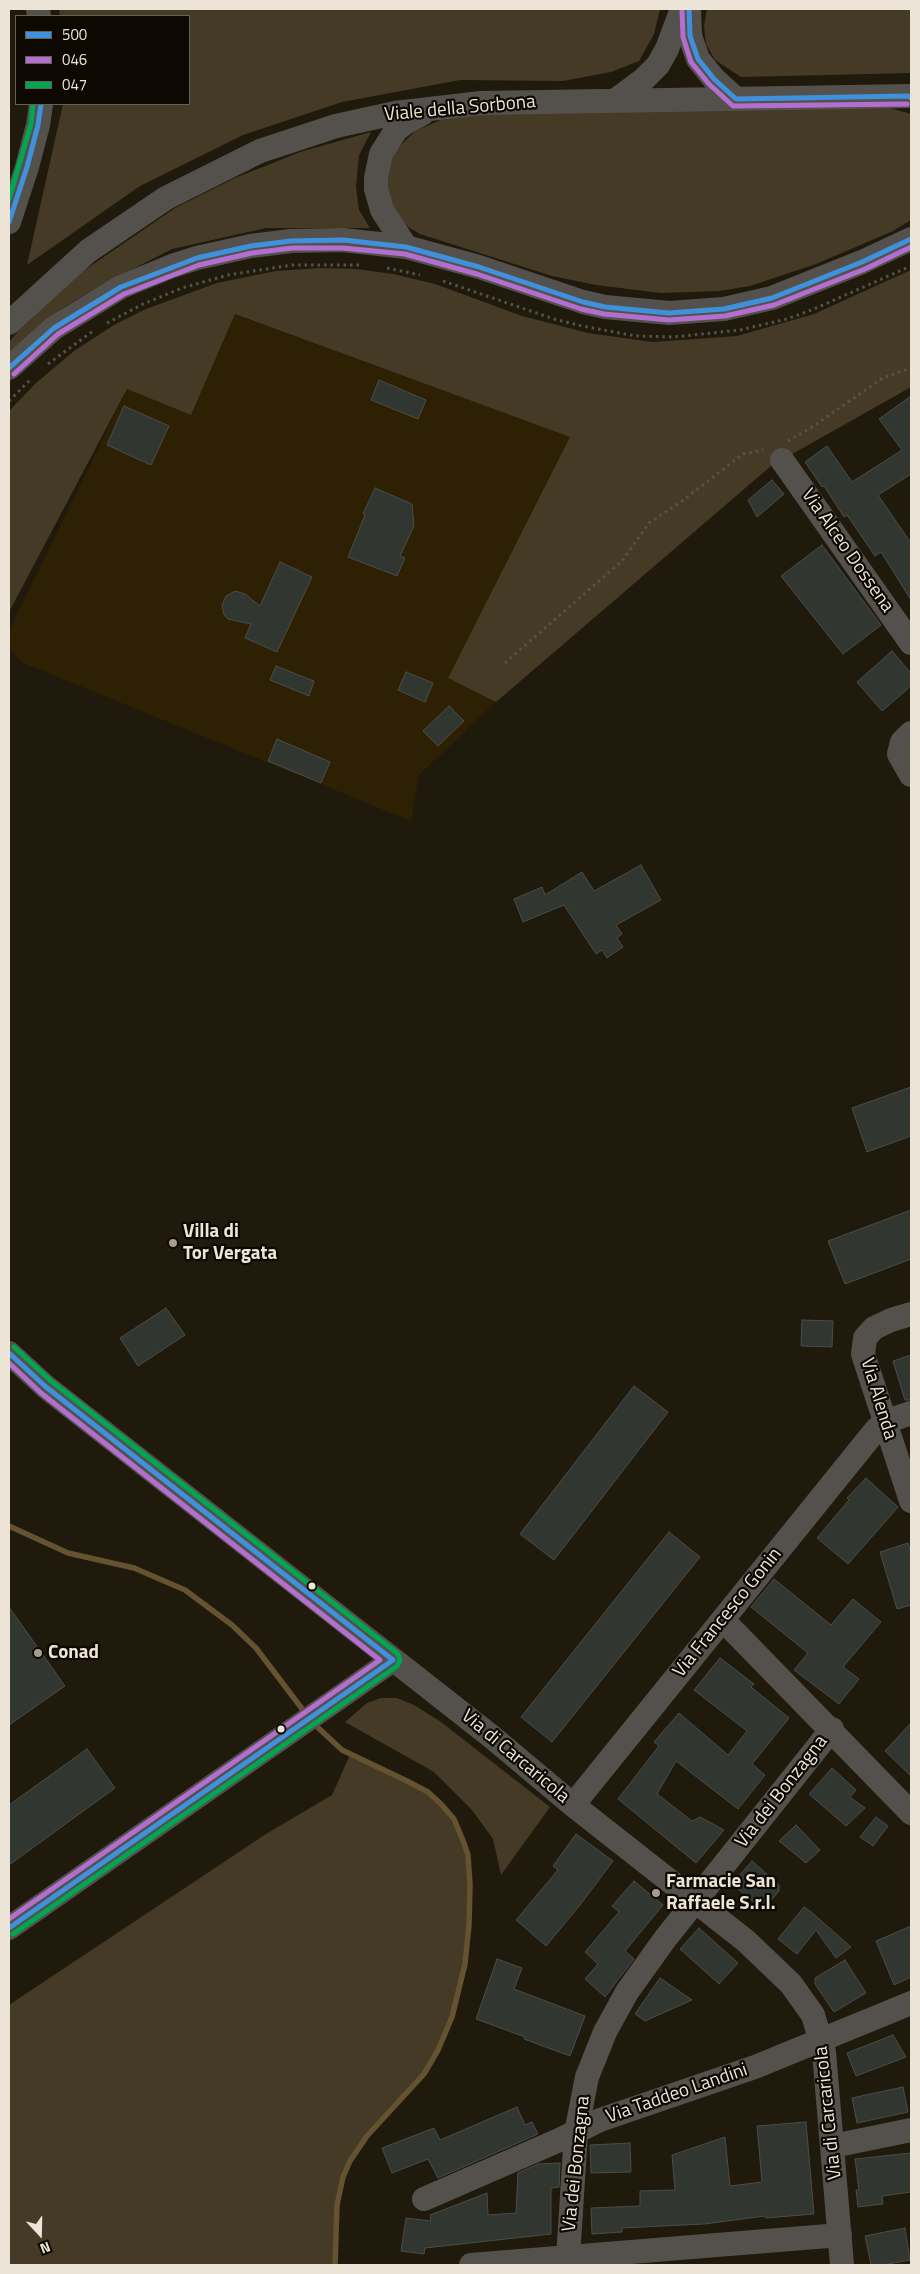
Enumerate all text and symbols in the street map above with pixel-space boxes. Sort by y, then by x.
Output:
legend [15,15,190,105]
text: 500 [62,23,87,46]
text: 046 [62,48,87,71]
text: 047 [62,73,87,96]
street label: Viale della Sorbona [383,91,537,127]
street label: Via Alceo Dossena [796,485,898,617]
place label: Villa di Tor Vergata [183,1221,277,1265]
marker: Villa di Tor Vergata [167,1237,179,1249]
street label: Via Alenda [855,1356,901,1442]
street label: Via Francesco Gonin [669,1544,787,1682]
unlabelled marker [307,1581,317,1591]
place label: Conad [48,1642,99,1664]
marker: Conad [32,1647,44,1659]
street label: Via di Carcaricola [456,1705,574,1809]
unlabelled marker [276,1724,286,1734]
street label: Via dei Bonzagna [731,1731,833,1853]
place label: Farmacie San Raffaele S.r.l. [666,1871,776,1915]
marker: Farmacie San Raffaele S.r.l. [650,1887,662,1899]
street label: Via di Carcaricola [811,2045,847,2181]
street label: Via Taddeo Landini [603,2059,751,2129]
street label: Via dei Bonzagna [559,2095,595,2233]
north arrow [15,2209,65,2259]
text: N [37,2237,54,2260]

